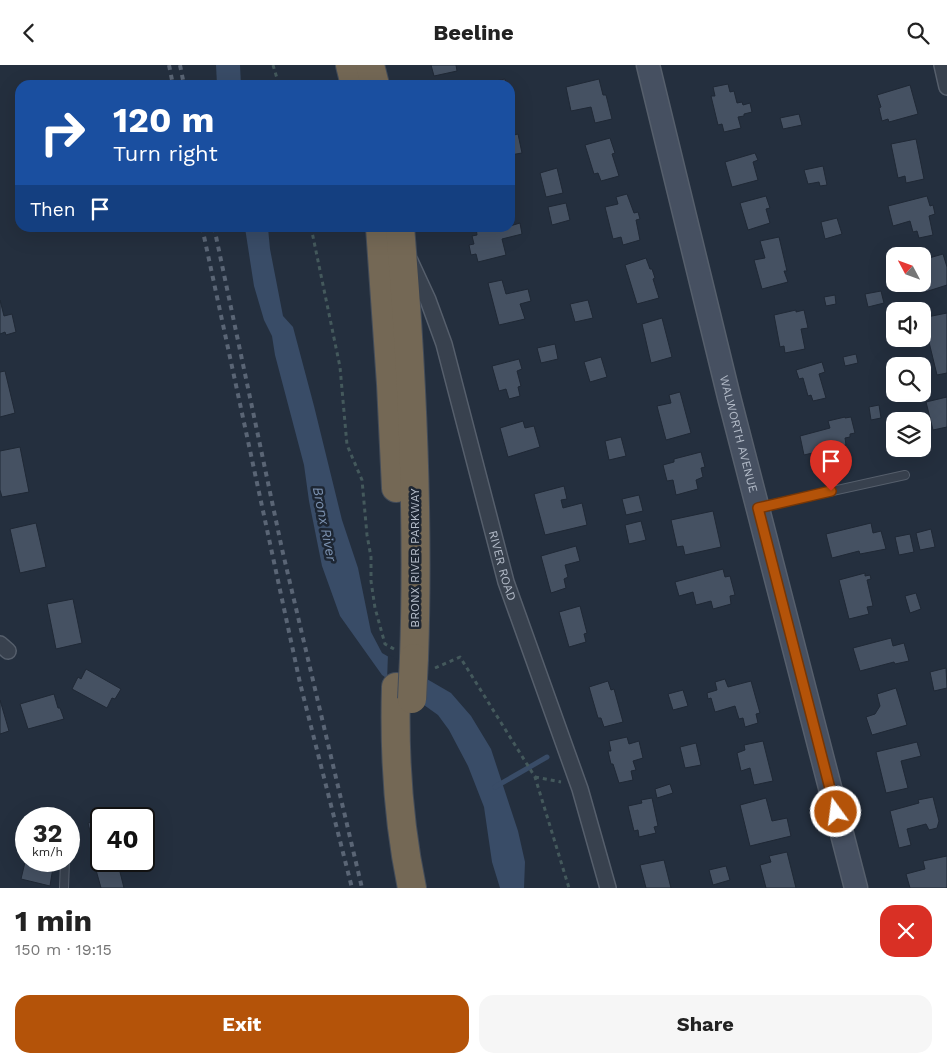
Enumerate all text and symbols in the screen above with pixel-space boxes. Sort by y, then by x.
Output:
icon: back [15,19,43,47]
icon: search [904,19,932,47]
text: Beeline [433,20,514,45]
text: 120 m [113,99,214,141]
icon: right [30,100,95,165]
text: Turn right [113,141,218,166]
icon: arrive [86,195,114,223]
text: Then [30,198,76,221]
north arrow [886,247,931,293]
map controls [886,247,931,457]
button: sound [886,302,931,347]
button: search [886,357,931,402]
street label: WALWORTH AVENUE [717,374,761,495]
button: layers [886,412,931,457]
pin [810,440,852,491]
icon: arrive [817,447,845,475]
water label: Bronx River [310,485,340,563]
street label: BRONX RIVER PARKWAY [408,488,422,628]
street label: RIVER ROAD [486,529,519,603]
position arrow [809,785,861,837]
speed limit sign: 40 [90,807,155,872]
text: 32 [33,819,62,848]
text: km/h [32,845,63,859]
text: 1 min [15,903,92,938]
button: close [880,905,932,957]
text: 150 m · 19:15 [15,940,112,959]
button: Exit [15,995,469,1053]
button: Share [479,995,932,1053]

